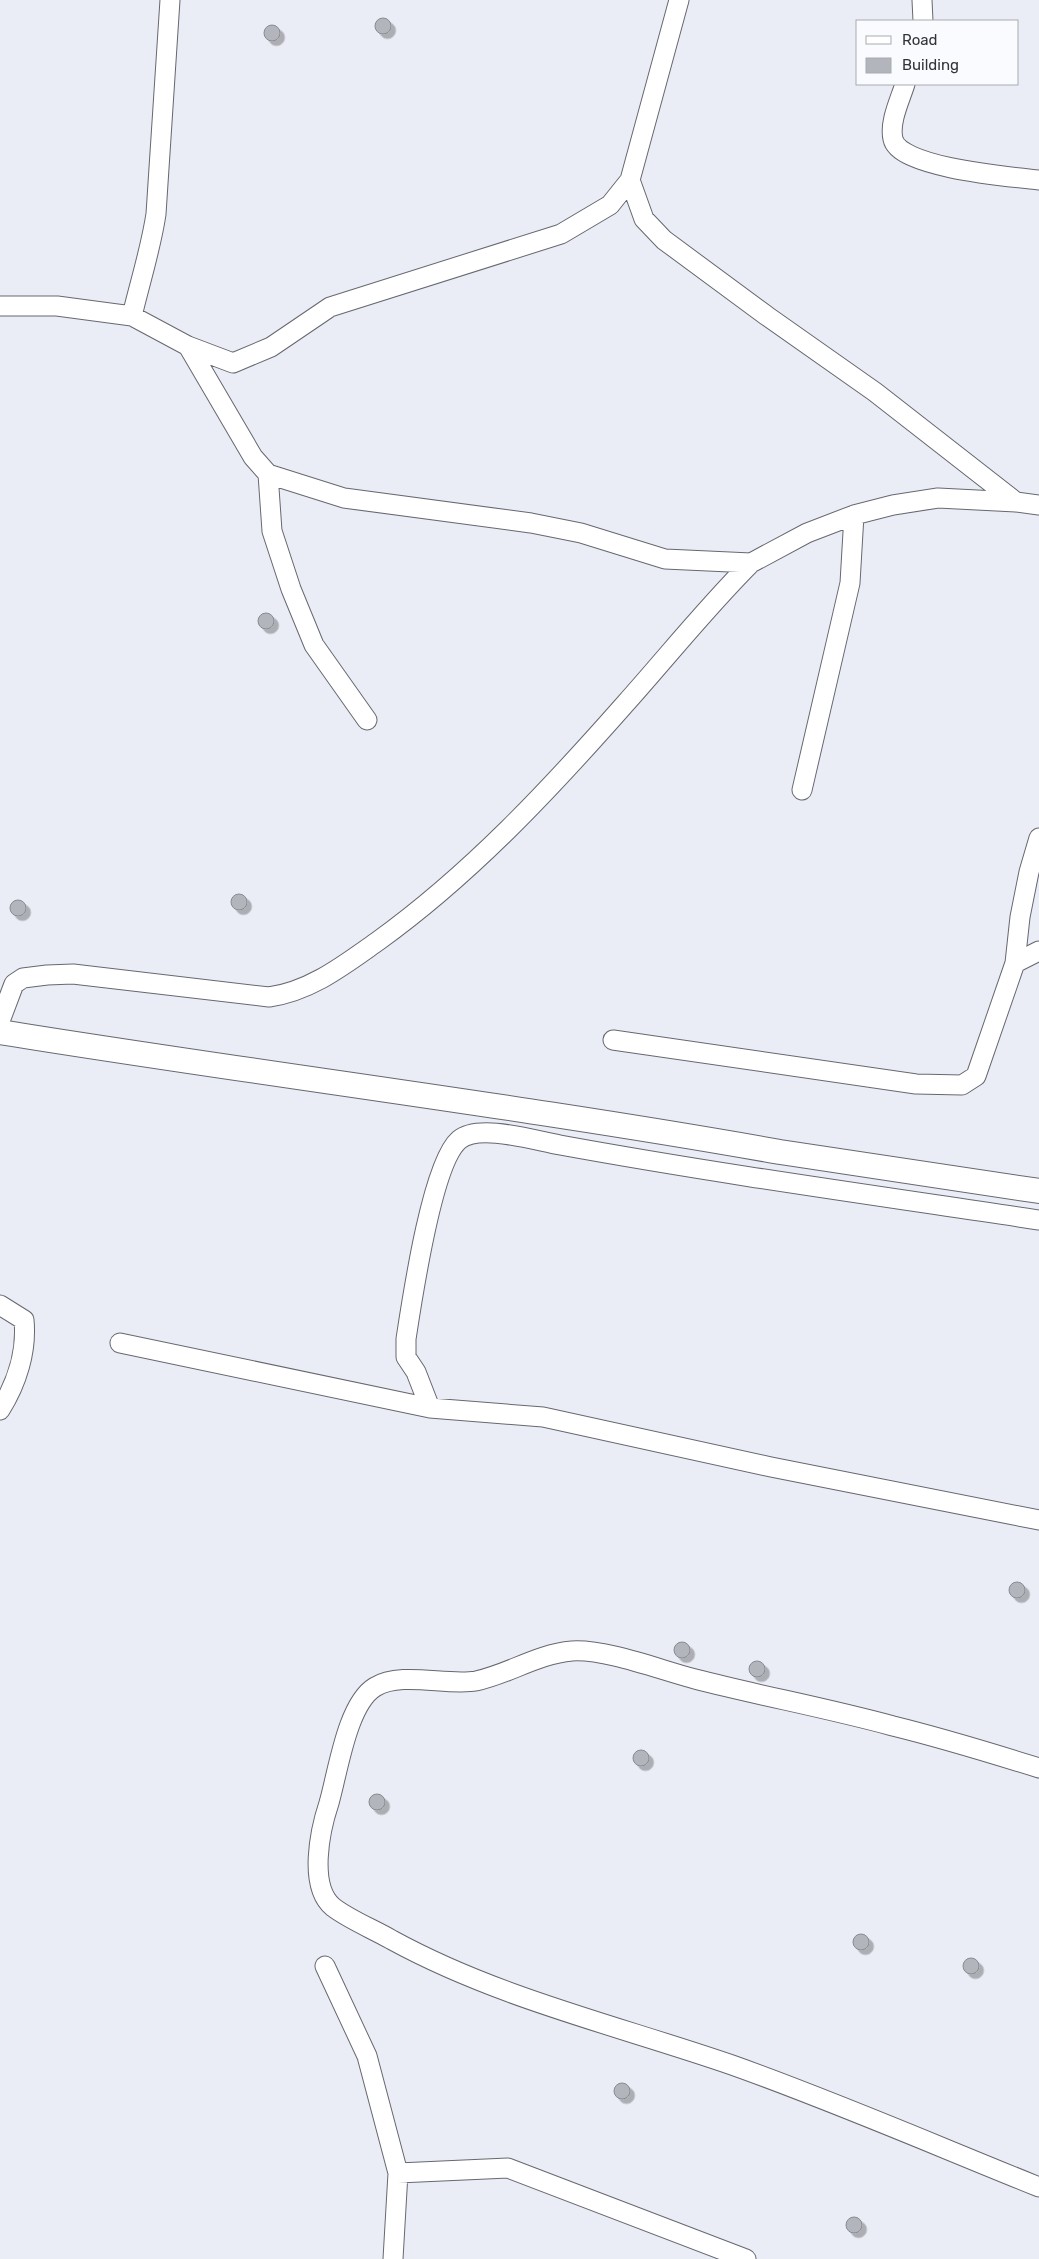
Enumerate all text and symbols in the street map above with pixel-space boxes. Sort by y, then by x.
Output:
legend [856,20,1019,85]
text: Road [902,31,938,49]
text: Building [902,56,959,74]

